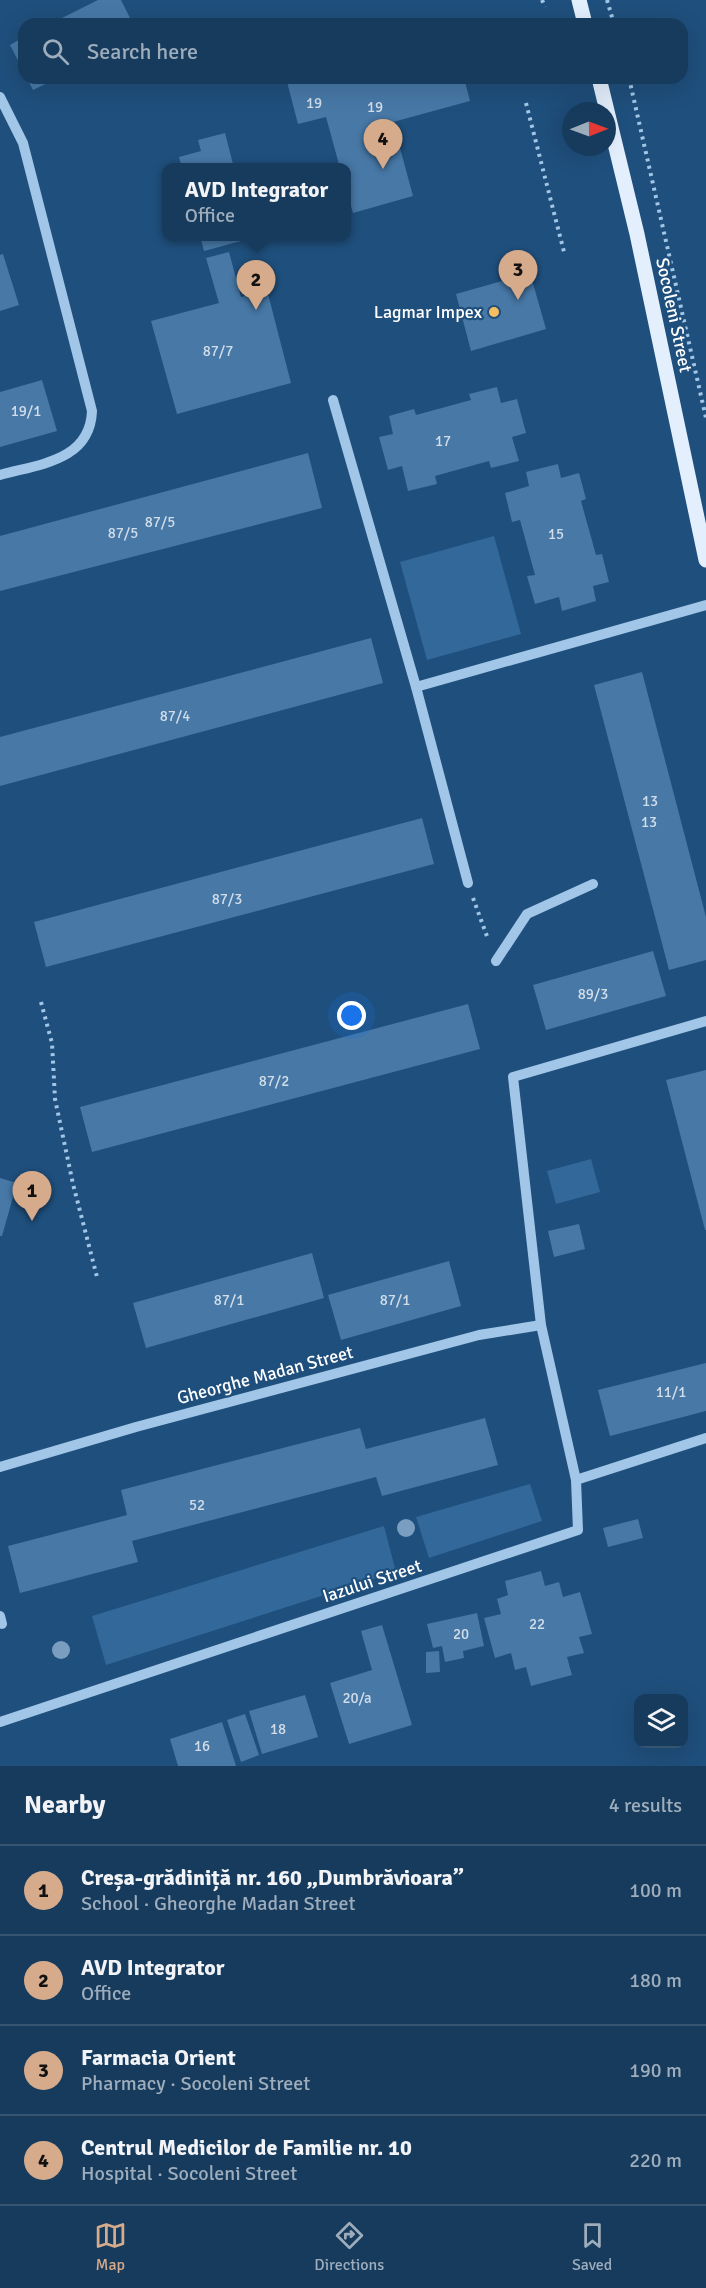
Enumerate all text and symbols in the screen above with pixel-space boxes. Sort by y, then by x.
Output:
search box [18,18,688,84]
icon: search [39,35,72,68]
text: Search here [87,38,198,65]
house number: 19 [306,94,322,112]
house number: 19 [367,98,383,116]
north arrow [562,102,616,156]
pin: 4 [364,120,403,169]
popup [162,163,351,241]
text: AVD Integrator [185,176,328,203]
text: Office [185,203,235,228]
pin: 3 [498,250,538,300]
street label: Socoleni Street [651,256,697,374]
pin: 2 [236,260,276,310]
place label: Lagmar Impex [374,301,483,323]
marker: Lagmar Impex [487,305,501,319]
house number: 87/7 [203,342,233,360]
house number: 19/1 [11,402,41,420]
house number: 17 [435,432,451,450]
house number: 87/5 [145,513,175,531]
house number: 87/5 [108,524,138,542]
house number: 15 [548,525,564,543]
house number: 87/4 [160,707,190,725]
house number: 13 [642,792,658,810]
house number: 13 [641,813,657,831]
house number: 87/3 [212,890,242,908]
house number: 89/3 [578,985,608,1003]
your location [337,1001,366,1030]
house number: 87/2 [259,1072,289,1090]
pin: 1 [12,1172,51,1221]
house number: 87/1 [214,1291,244,1309]
house number: 87/1 [380,1291,410,1309]
street label: Gheorghe Madan Street [175,1341,355,1409]
house number: 11/1 [656,1383,686,1401]
house number: 52 [189,1496,205,1514]
street label: Iazului Street [320,1555,424,1607]
house number: 22 [529,1615,545,1633]
house number: 20 [453,1625,469,1643]
house number: 20/a [342,1689,372,1707]
map controls [634,1694,688,1748]
button: layers [634,1694,688,1748]
house number: 18 [270,1720,286,1738]
house number: 16 [194,1737,210,1755]
text: Nearby [24,1789,105,1821]
text: 4 results [609,1793,682,1818]
text: Creșa-grădiniță nr. 160 „Dumbrăvioara” [81,1864,464,1891]
text: 1 [38,1878,49,1903]
text: 100 m [629,1878,682,1903]
text: School · Gheorghe Madan Street [81,1891,356,1916]
text: AVD Integrator [81,1954,225,1981]
text: 2 [38,1968,49,1993]
text: 180 m [629,1968,682,1993]
text: Office [81,1981,131,2006]
text: Farmacia Orient [81,2044,236,2071]
text: 3 [38,2058,49,2083]
text: 190 m [629,2058,682,2083]
text: Pharmacy · Socoleni Street [81,2071,310,2096]
text: Centrul Medicilor de Familie nr. 10 [81,2134,412,2161]
text: 4 [38,2148,49,2173]
text: 220 m [629,2148,682,2173]
text: Hospital · Socoleni Street [81,2161,297,2186]
tab: Map [94,2219,127,2275]
tab: Directions [314,2219,384,2275]
tab: Saved [572,2219,612,2275]

